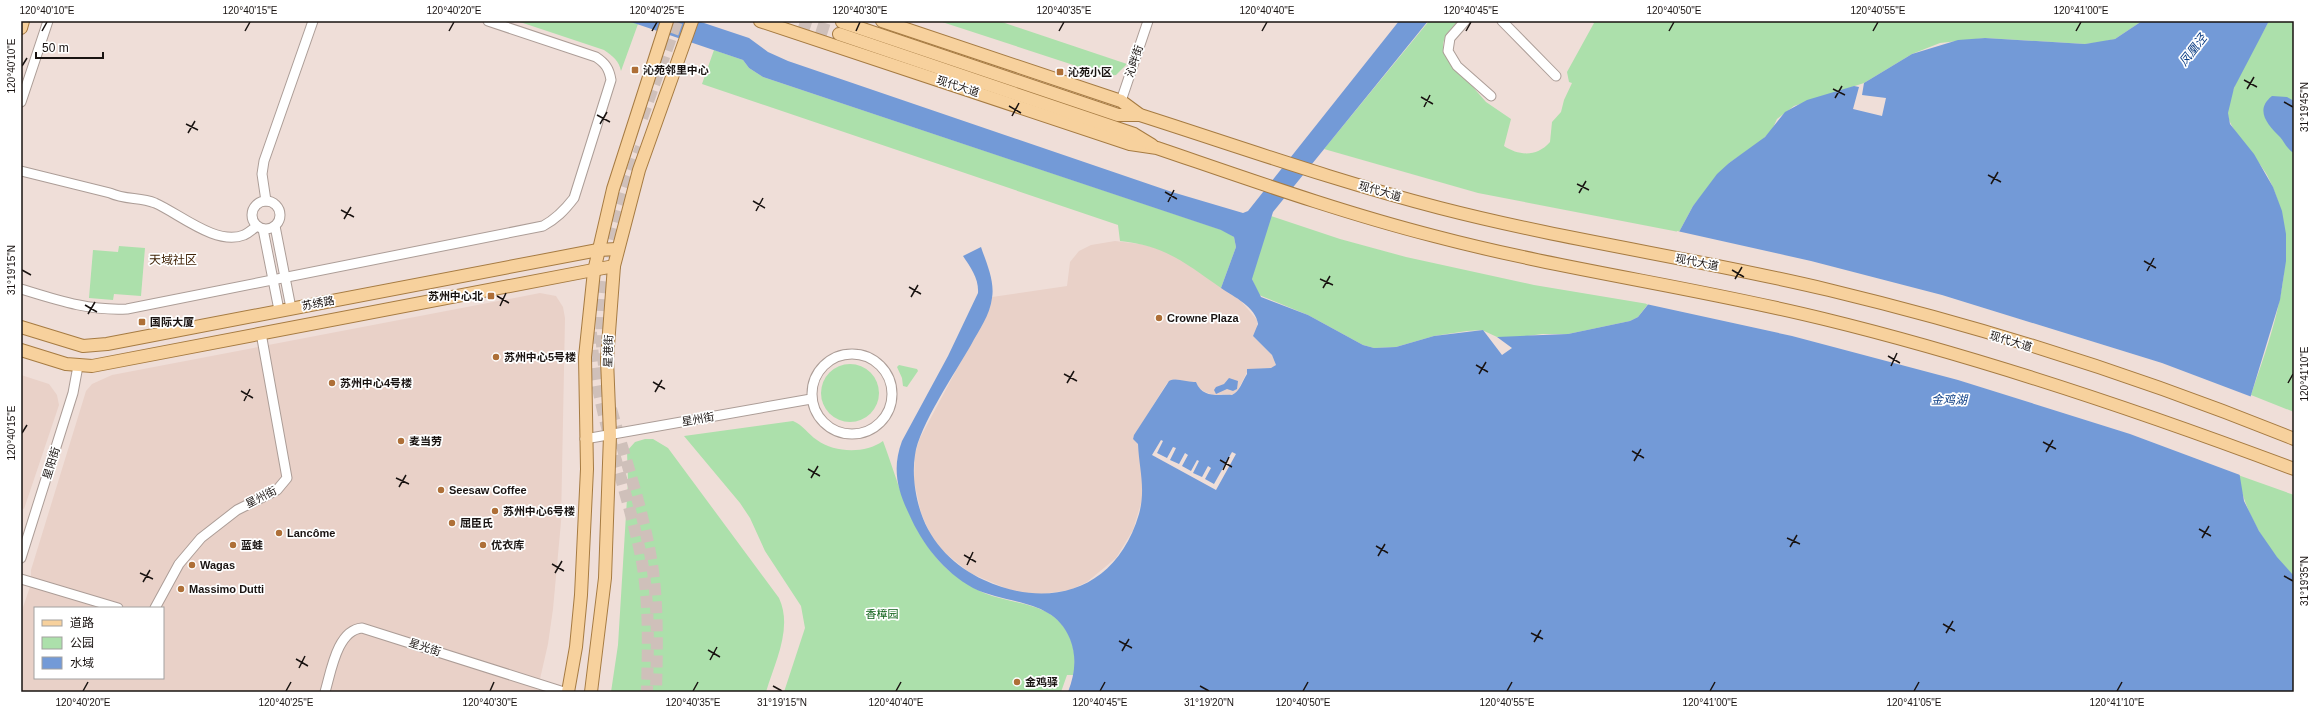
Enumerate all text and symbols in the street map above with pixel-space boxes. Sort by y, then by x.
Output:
text: 120°40'10"E [19,5,75,16]
text: 120°40'15"E [222,5,278,16]
text: 120°40'20"E [426,5,482,16]
text: 120°40'25"E [629,5,685,16]
text: 120°40'30"E [832,5,888,16]
text: 120°40'35"E [1036,5,1092,16]
text: 120°40'40"E [1239,5,1295,16]
text: 120°40'45"E [1443,5,1499,16]
text: 120°40'50"E [1646,5,1702,16]
text: 120°40'55"E [1850,5,1906,16]
text: 120°41'00"E [2053,5,2109,16]
water label: 凤凰泾 [2176,31,2210,68]
scale bar [36,34,103,60]
text: 120°40'10"E [6,38,17,94]
text: 50 m [42,41,69,55]
street label: 沁畔街 [1123,43,1145,79]
place label: 沁苑邻里中心 [643,64,709,76]
marker: 沁苑邻里中心 [630,65,640,75]
place label: 沁苑小区 [1068,66,1112,78]
marker: 沁苑小区 [1055,67,1065,77]
street label: 现代大道 [935,73,981,99]
text: 31°19'45"N [2299,82,2310,132]
street label: 现代大道 [1357,179,1403,203]
text: 31°19'15"N [6,245,17,295]
street label: 现代大道 [1674,252,1720,272]
district label: 天域社区 [149,253,197,267]
place label: 苏州中心北 [428,290,483,302]
marker: 苏州中心北 [486,291,496,301]
street label: 苏绣路 [301,294,335,312]
place label: Crowne Plaza [1167,312,1239,324]
marker: Crowne Plaza [1154,313,1164,323]
place label: 国际大厦 [150,316,194,328]
marker: 国际大厦 [137,317,147,327]
street label: 现代大道 [1988,329,2034,353]
street label: 星港街 [601,334,615,368]
text: 120°41'10"E [2299,346,2310,402]
place label: 苏州中心5号楼 [504,351,576,363]
marker: 苏州中心5号楼 [491,352,501,362]
place label: 苏州中心4号楼 [340,377,412,389]
marker: 苏州中心4号楼 [327,378,337,388]
water label: 金鸡湖 [1931,393,1969,407]
text: 120°40'15"E [6,405,17,461]
street label: 星州街 [681,410,715,428]
place label: 麦当劳 [409,435,442,447]
marker: 麦当劳 [396,436,406,446]
street label: 星阳街 [40,445,62,481]
street label: 星州街 [244,484,278,510]
place label: Seesaw Coffee [449,484,527,496]
marker: Seesaw Coffee [436,485,446,495]
place label: 苏州中心6号楼 [503,505,575,517]
marker: 苏州中心6号楼 [490,506,500,516]
place label: 屈臣氏 [460,517,493,529]
marker: 屈臣氏 [447,518,457,528]
place label: Lancôme [287,527,335,539]
marker: Lancôme [274,528,284,538]
place label: 蓝蛙 [241,539,263,551]
place label: 优衣库 [491,539,524,551]
marker: 蓝蛙 [228,540,238,550]
marker: 优衣库 [478,540,488,550]
text: 31°19'35"N [2299,556,2310,606]
place label: Wagas [200,559,235,571]
marker: Wagas [187,560,197,570]
place label: Massimo Dutti [189,583,264,595]
marker: Massimo Dutti [176,584,186,594]
legend [34,607,164,679]
park label: 香樟园 [866,608,899,620]
text: 道路 [70,616,94,630]
text: 公园 [70,636,94,650]
street label: 星光街 [407,636,443,658]
text: 水域 [70,656,94,670]
place label: 金鸡驿 [1025,676,1058,688]
marker: 金鸡驿 [1012,677,1022,687]
text: 120°40'20"E [55,697,111,708]
text: 120°40'25"E [258,697,314,708]
text: 120°40'30"E [462,697,518,708]
text: 120°40'35"E [665,697,721,708]
text: 31°19'15"N [757,697,807,708]
text: 120°40'40"E [868,697,924,708]
text: 120°40'45"E [1072,697,1128,708]
text: 31°19'20"N [1184,697,1234,708]
text: 120°40'50"E [1275,697,1331,708]
text: 120°40'55"E [1479,697,1535,708]
text: 120°41'00"E [1682,697,1738,708]
text: 120°41'05"E [1886,697,1942,708]
text: 120°41'10"E [2089,697,2145,708]

